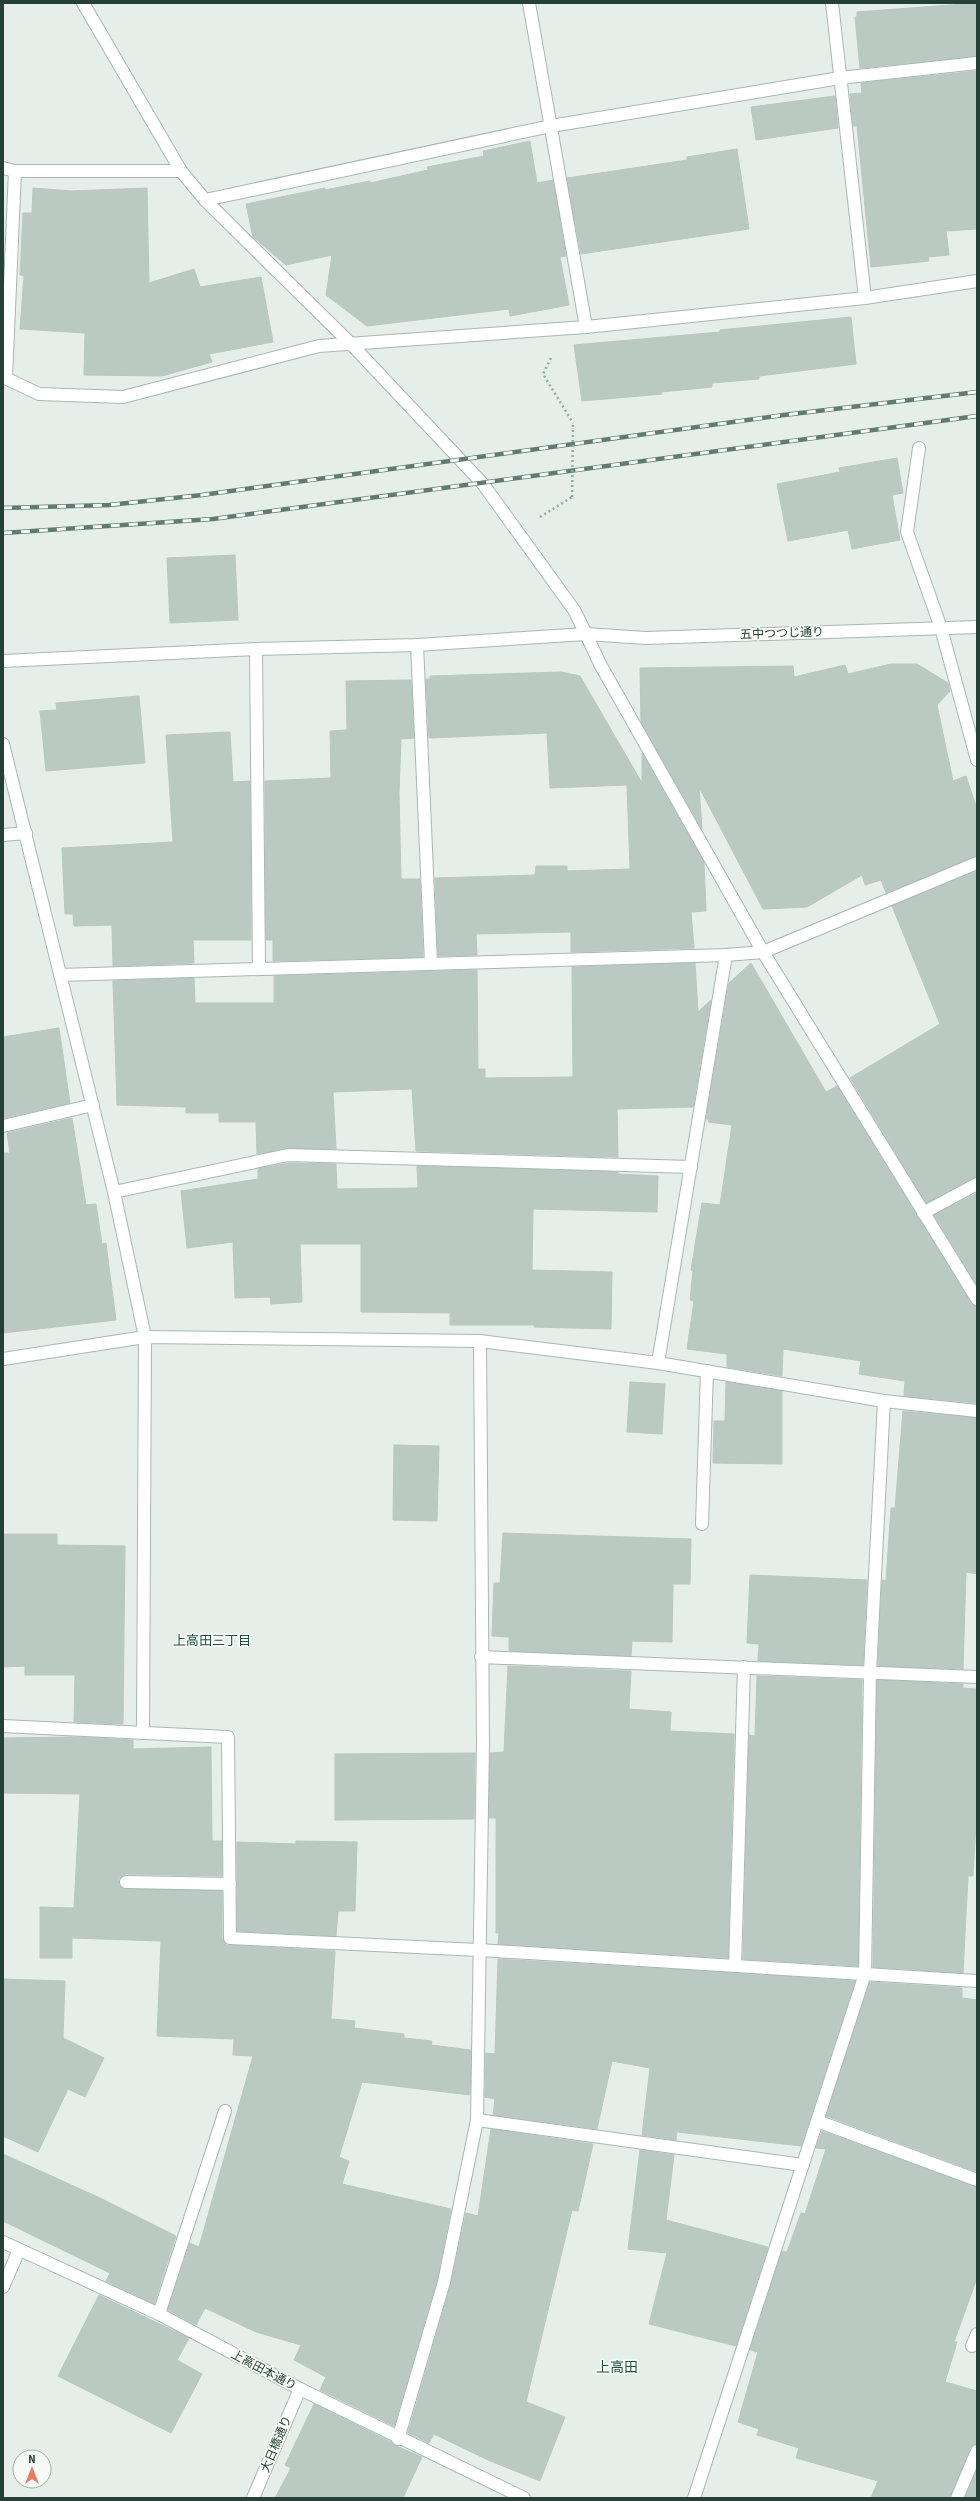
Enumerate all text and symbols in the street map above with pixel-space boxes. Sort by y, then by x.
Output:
street label: 五中つつじ通り [740,624,824,643]
district label: 上高田三丁目 [173,1632,251,1650]
street label: 上高田本通り [228,2346,300,2395]
district label: 上高田 [596,2358,638,2378]
street label: 大日橋通り [257,2413,296,2475]
north arrow [12,2449,52,2489]
text: N [28,2452,36,2467]

